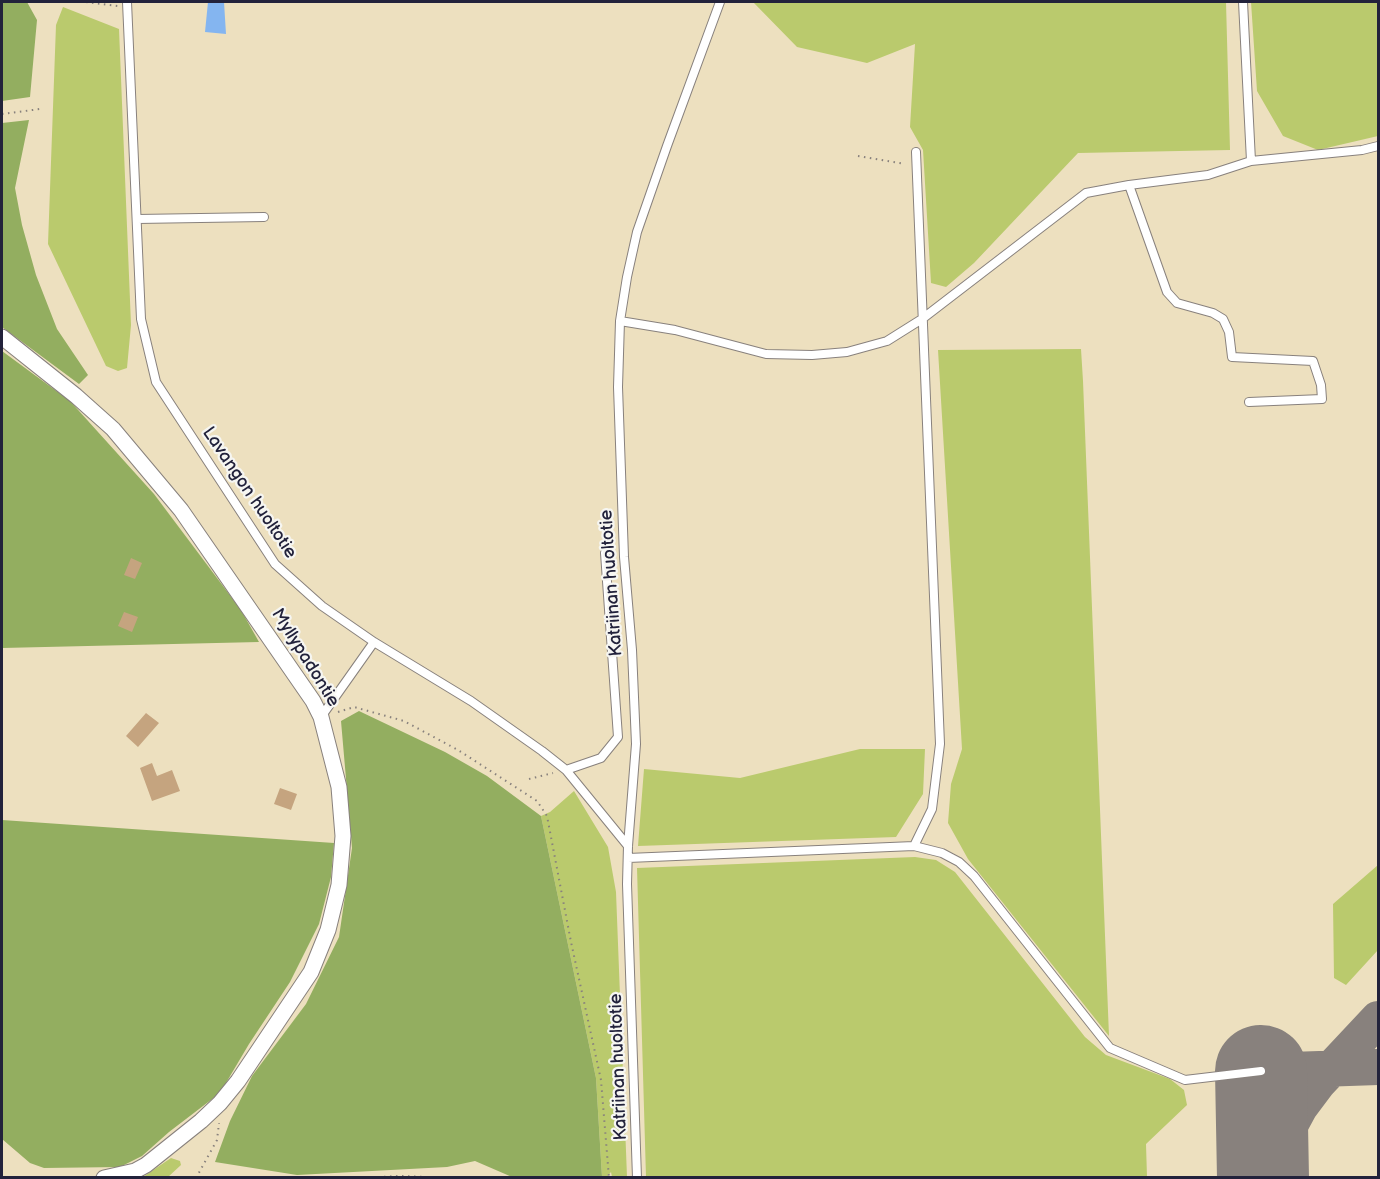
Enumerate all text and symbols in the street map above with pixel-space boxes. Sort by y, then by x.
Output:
street label: Lavangon huoltotie [197,423,301,563]
street label: Katriinan huoltotie [596,509,628,657]
street label: Myllypadontie [266,605,344,711]
street label: Katriinan huoltotie [606,993,632,1141]

